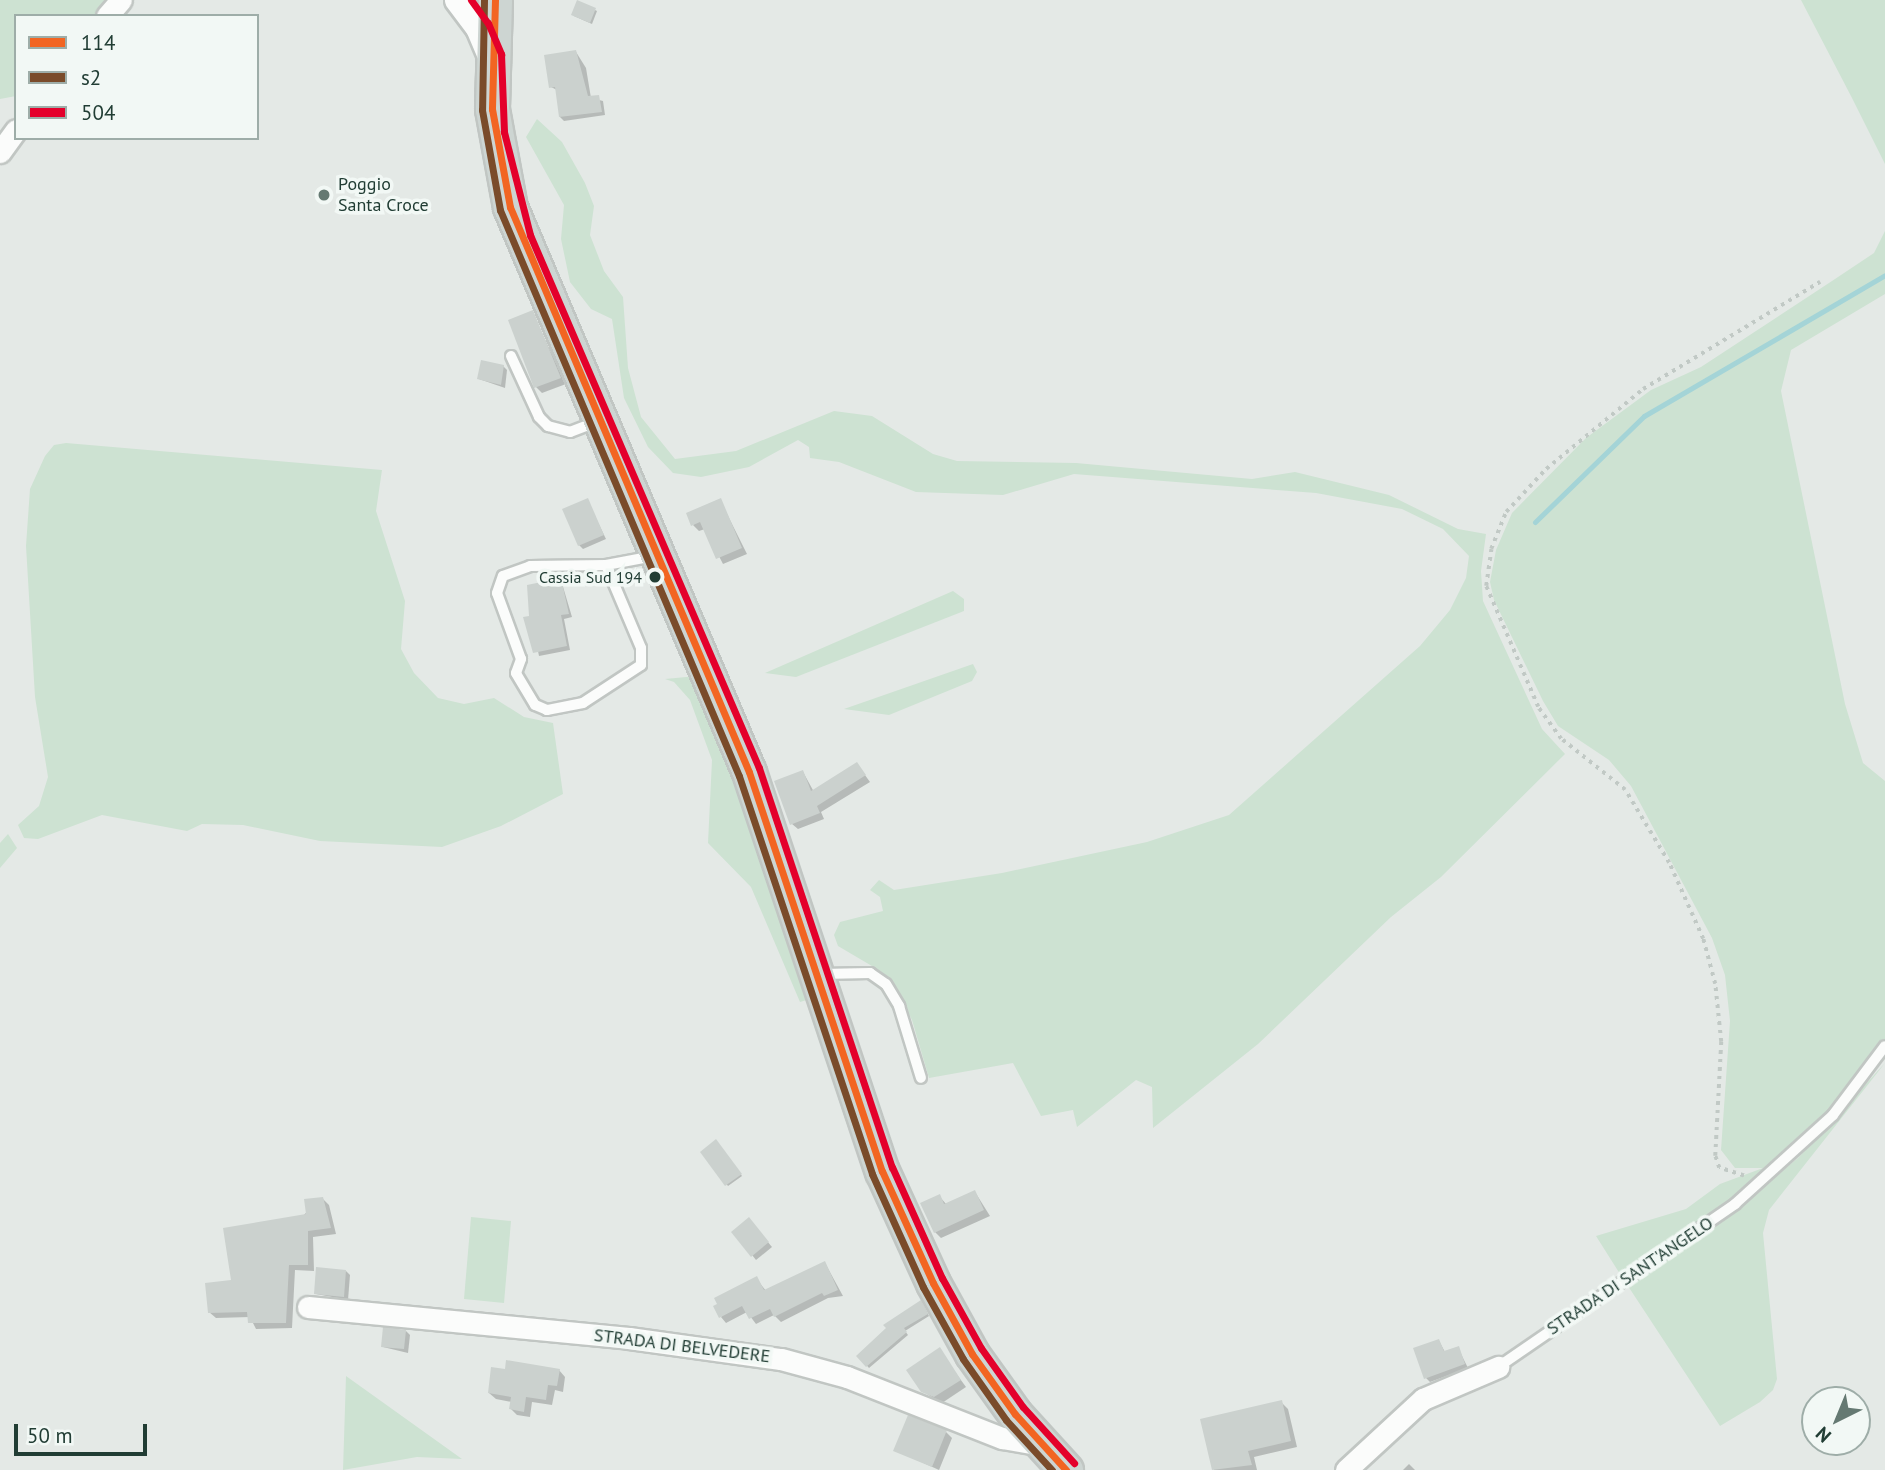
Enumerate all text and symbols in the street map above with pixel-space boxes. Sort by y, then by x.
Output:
legend [14,14,259,140]
text: 114 [81,29,115,56]
text: s2 [81,64,101,91]
text: 504 [81,99,115,126]
place label: Poggio Santa Croce [338,174,429,216]
marker: Poggio Santa Croce [316,187,332,203]
place label: Cassia Sud 194 [539,567,642,587]
marker: Cassia Sud 194 [648,570,662,584]
street label: STRADA DI SANT'ANGELO [1543,1212,1717,1340]
street label: STRADA DI BELVEDERE [592,1324,772,1368]
north arrow [1801,1386,1871,1456]
scale bar [18,1410,150,1454]
text: 50 m [27,1422,73,1449]
text: N [1810,1422,1836,1448]

